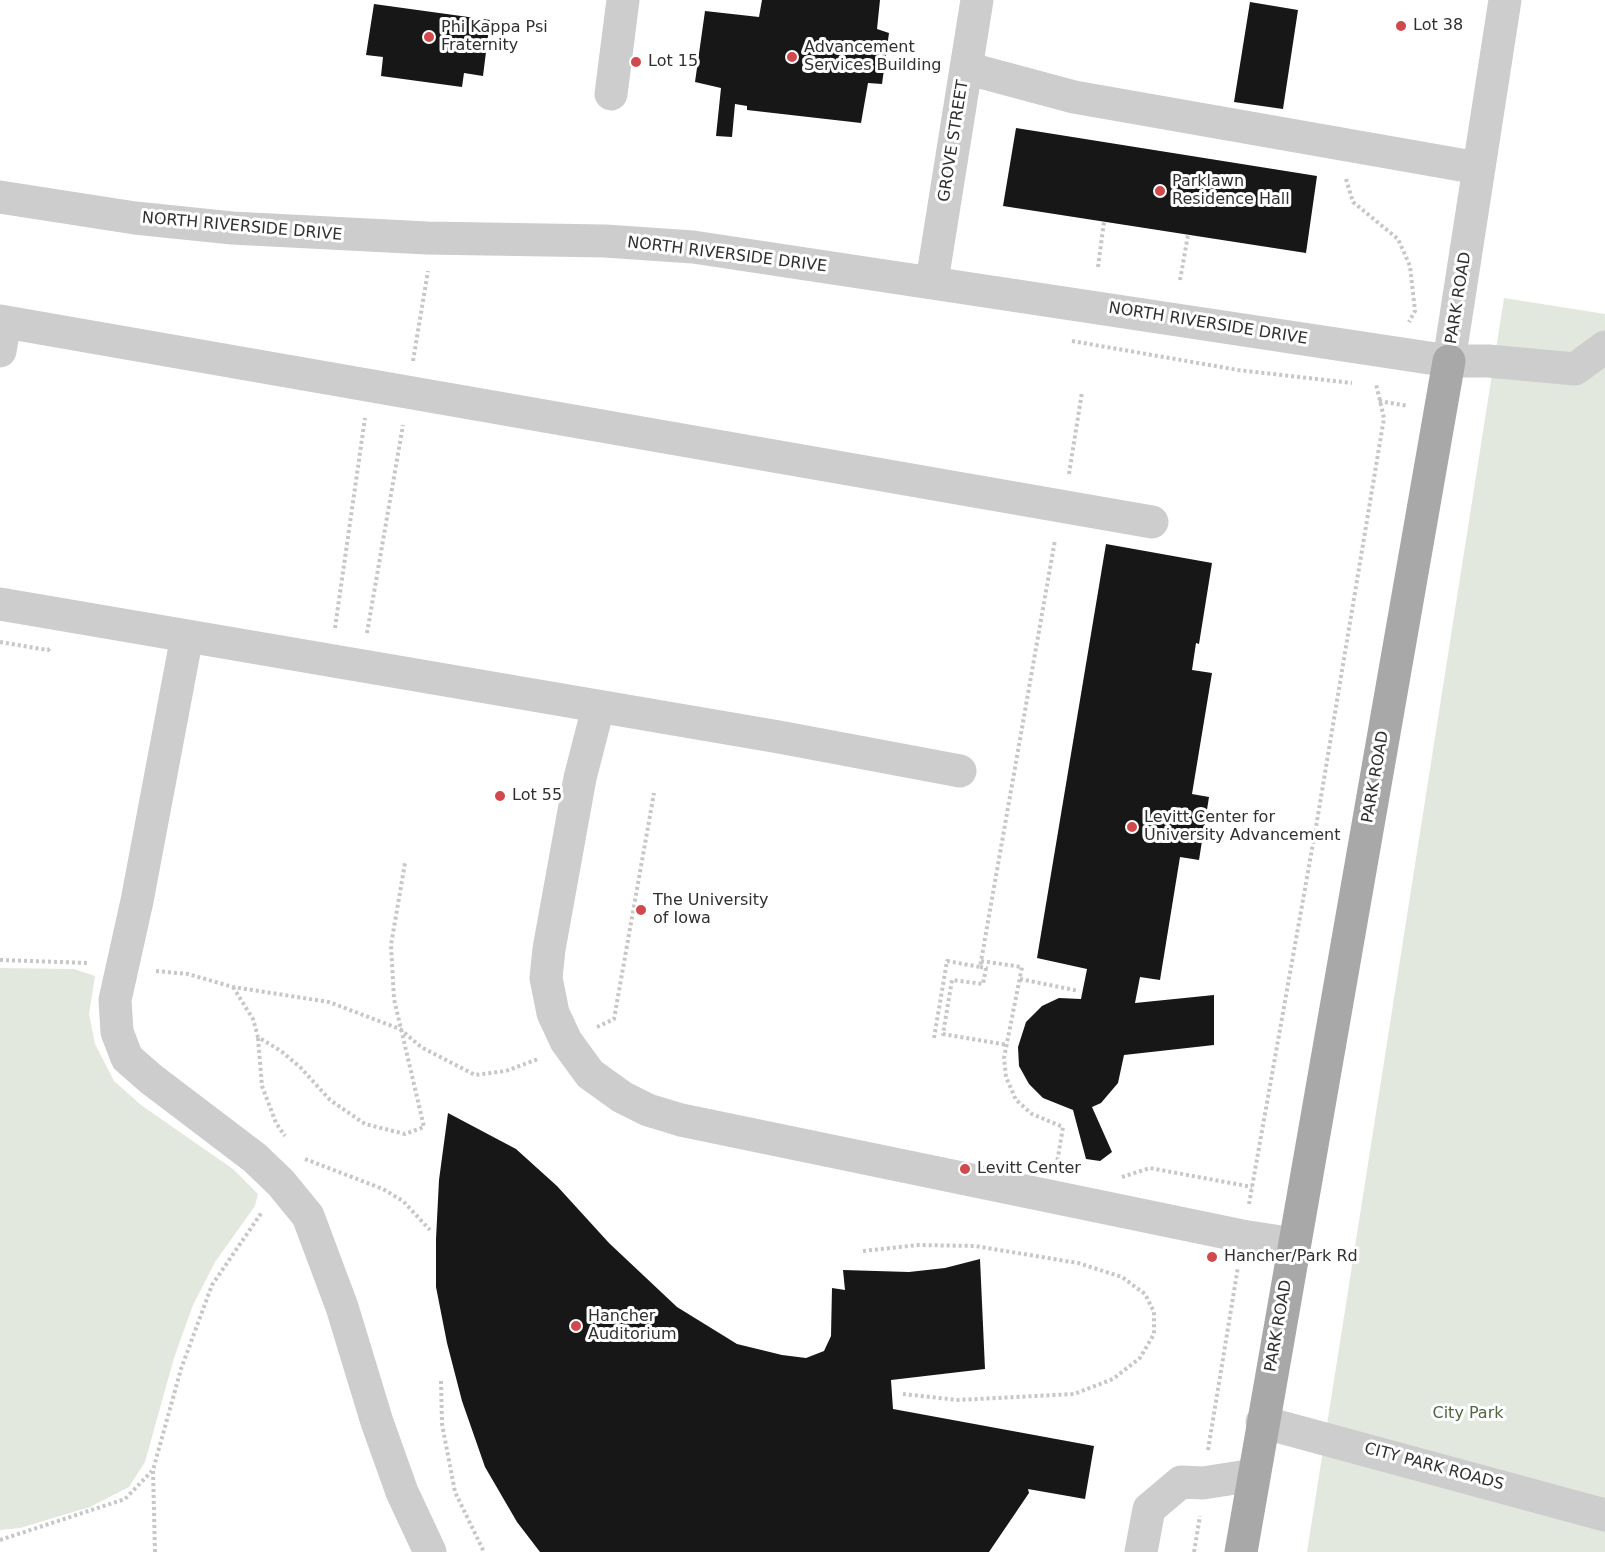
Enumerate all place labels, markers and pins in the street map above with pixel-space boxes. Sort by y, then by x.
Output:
place label: Lot 38 [1413,16,1463,36]
place label: Phi Kappa Psi Fraternity [441,18,548,56]
marker: Lot 38 [1394,19,1408,33]
marker: Phi Kappa Psi Fraternity [422,30,436,44]
place label: Advancement Services Building [804,38,941,76]
marker: Advancement Services Building [785,50,799,64]
place label: Lot 15 [648,52,698,72]
marker: Lot 15 [629,55,643,69]
place label: Parklawn Residence Hall [1172,172,1290,210]
marker: Parklawn Residence Hall [1153,184,1167,198]
place label: Lot 55 [512,786,562,806]
marker: Lot 55 [493,789,507,803]
place label: Levitt Center for University Advancement [1144,808,1341,846]
marker: Levitt Center for University Advancement [1125,820,1139,834]
place label: The University of Iowa [653,891,769,929]
marker: The University of Iowa [634,903,648,917]
place label: Levitt Center [977,1159,1081,1179]
marker: Levitt Center [958,1162,972,1176]
place label: Hancher/Park Rd [1224,1247,1358,1267]
marker: Hancher/Park Rd [1205,1250,1219,1264]
place label: Hancher Auditorium [588,1307,676,1345]
marker: Hancher Auditorium [569,1319,583,1333]

